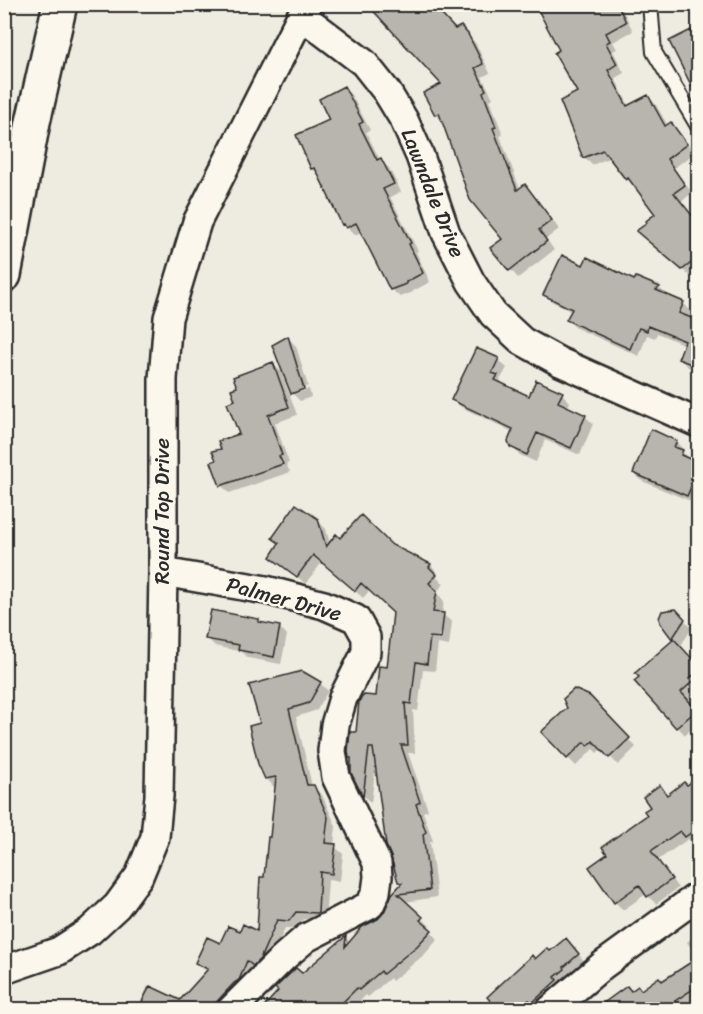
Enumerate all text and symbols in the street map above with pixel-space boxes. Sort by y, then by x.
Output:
street label: Lawndale Drive [390,122,476,264]
street label: Round Top Drive [143,438,181,584]
street label: Palmer Drive [222,565,346,633]

